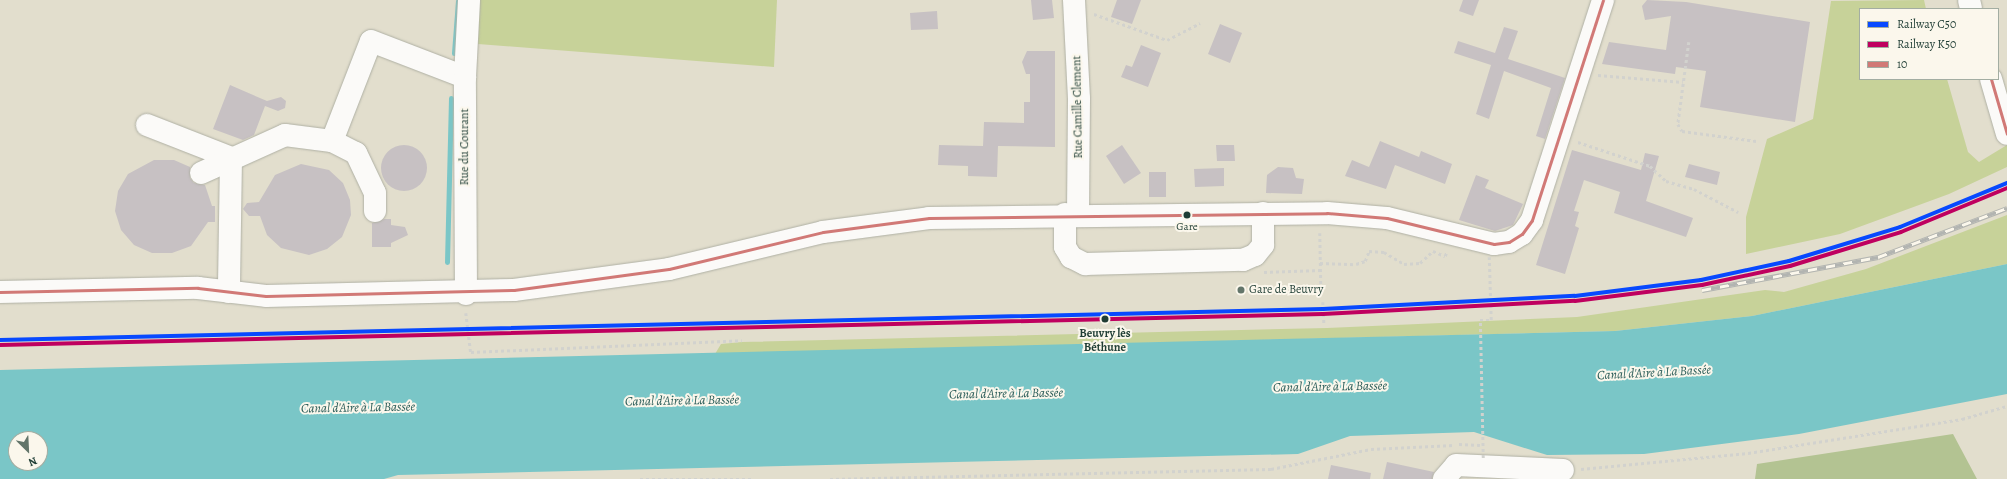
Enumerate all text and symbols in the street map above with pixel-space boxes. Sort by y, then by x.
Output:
legend [1859,8,1999,80]
text: Railway C50 [1897,16,1956,32]
text: Railway K50 [1897,36,1956,52]
street label: Rue Camille Clement [1070,55,1086,159]
text: 10 [1897,56,1908,72]
street label: Rue du Courant [458,109,472,185]
marker: Gare [1182,210,1192,220]
place label: Gare [1176,220,1198,234]
place label: Gare de Beuvry [1249,283,1323,297]
marker: Gare de Beuvry [1236,285,1246,295]
marker: Beuvry lès Béthune [1099,313,1111,325]
place label: Beuvry lès Béthune [1079,327,1131,355]
water label: Canal d'Aire à La Bassée [1597,362,1711,384]
water label: Canal d'Aire à La Bassée [1273,378,1387,396]
water label: Canal d'Aire à La Bassée [949,385,1063,403]
water label: Canal d'Aire à La Bassée [625,392,739,410]
water label: Canal d'Aire à La Bassée [301,399,415,417]
north arrow [8,431,48,471]
text: N [26,453,39,470]

